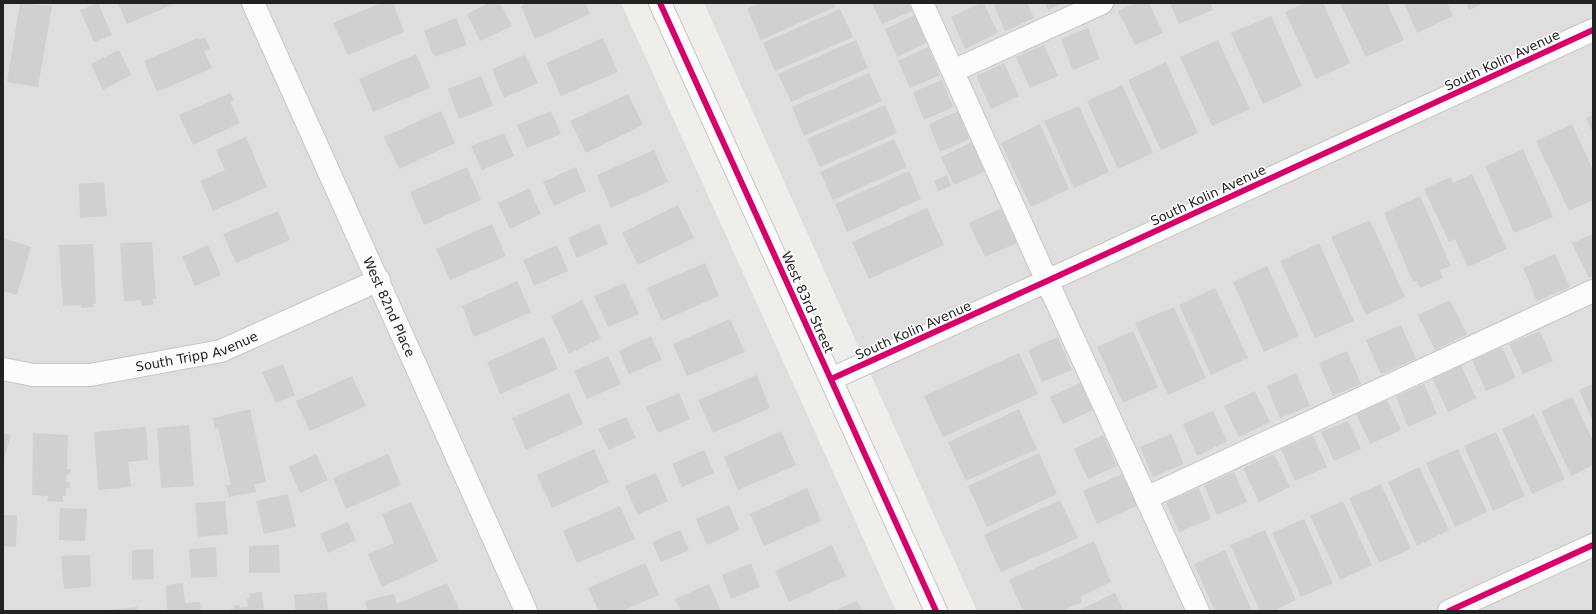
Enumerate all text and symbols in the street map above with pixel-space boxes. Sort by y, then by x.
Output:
street label: South Kolin Avenue [1442,27,1562,94]
street label: South Kolin Avenue [1148,162,1268,229]
street label: West 83rd Street [778,249,837,355]
street label: West 82nd Place [360,255,418,359]
street label: South Kolin Avenue [853,298,974,363]
street label: South Tripp Avenue [134,329,260,375]

